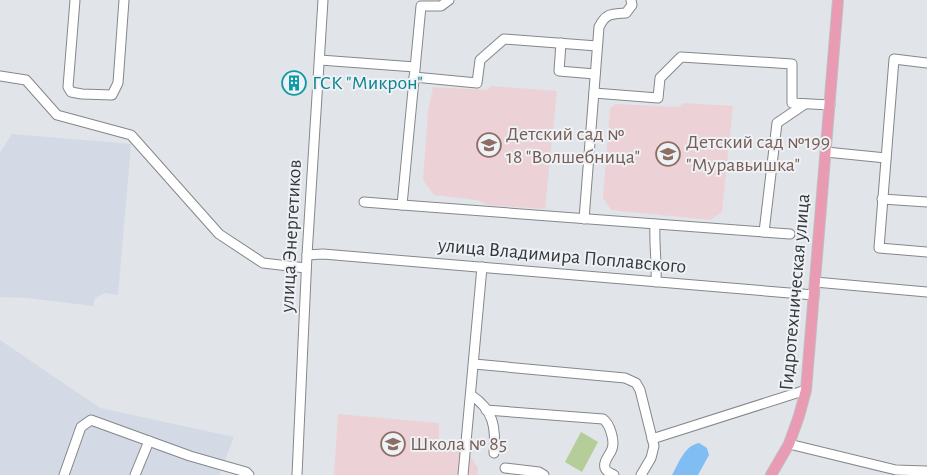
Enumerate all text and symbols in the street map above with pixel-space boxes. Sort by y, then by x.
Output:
building icon: ГСК "Микрон" [281,70,307,96]
place label: ГСК "Микрон" [312,73,423,93]
place label: Детский сад № 18 "Волшебница" [506,124,640,167]
school or university icon: Детский сад № 18 "Волшебница" [476,132,502,158]
place label: Детский сад №199 "Муравьишка" [686,132,830,175]
school or university icon: Детский сад №199 "Муравьишка" [655,141,681,167]
street label: улица Энергетиков [277,159,305,314]
street label: Гидротехническая улица [776,193,814,391]
street label: улица Владимира Поплавского [436,235,687,277]
school or university icon: Школа № 85 [380,431,406,457]
place label: Школа № 85 [410,434,507,454]

